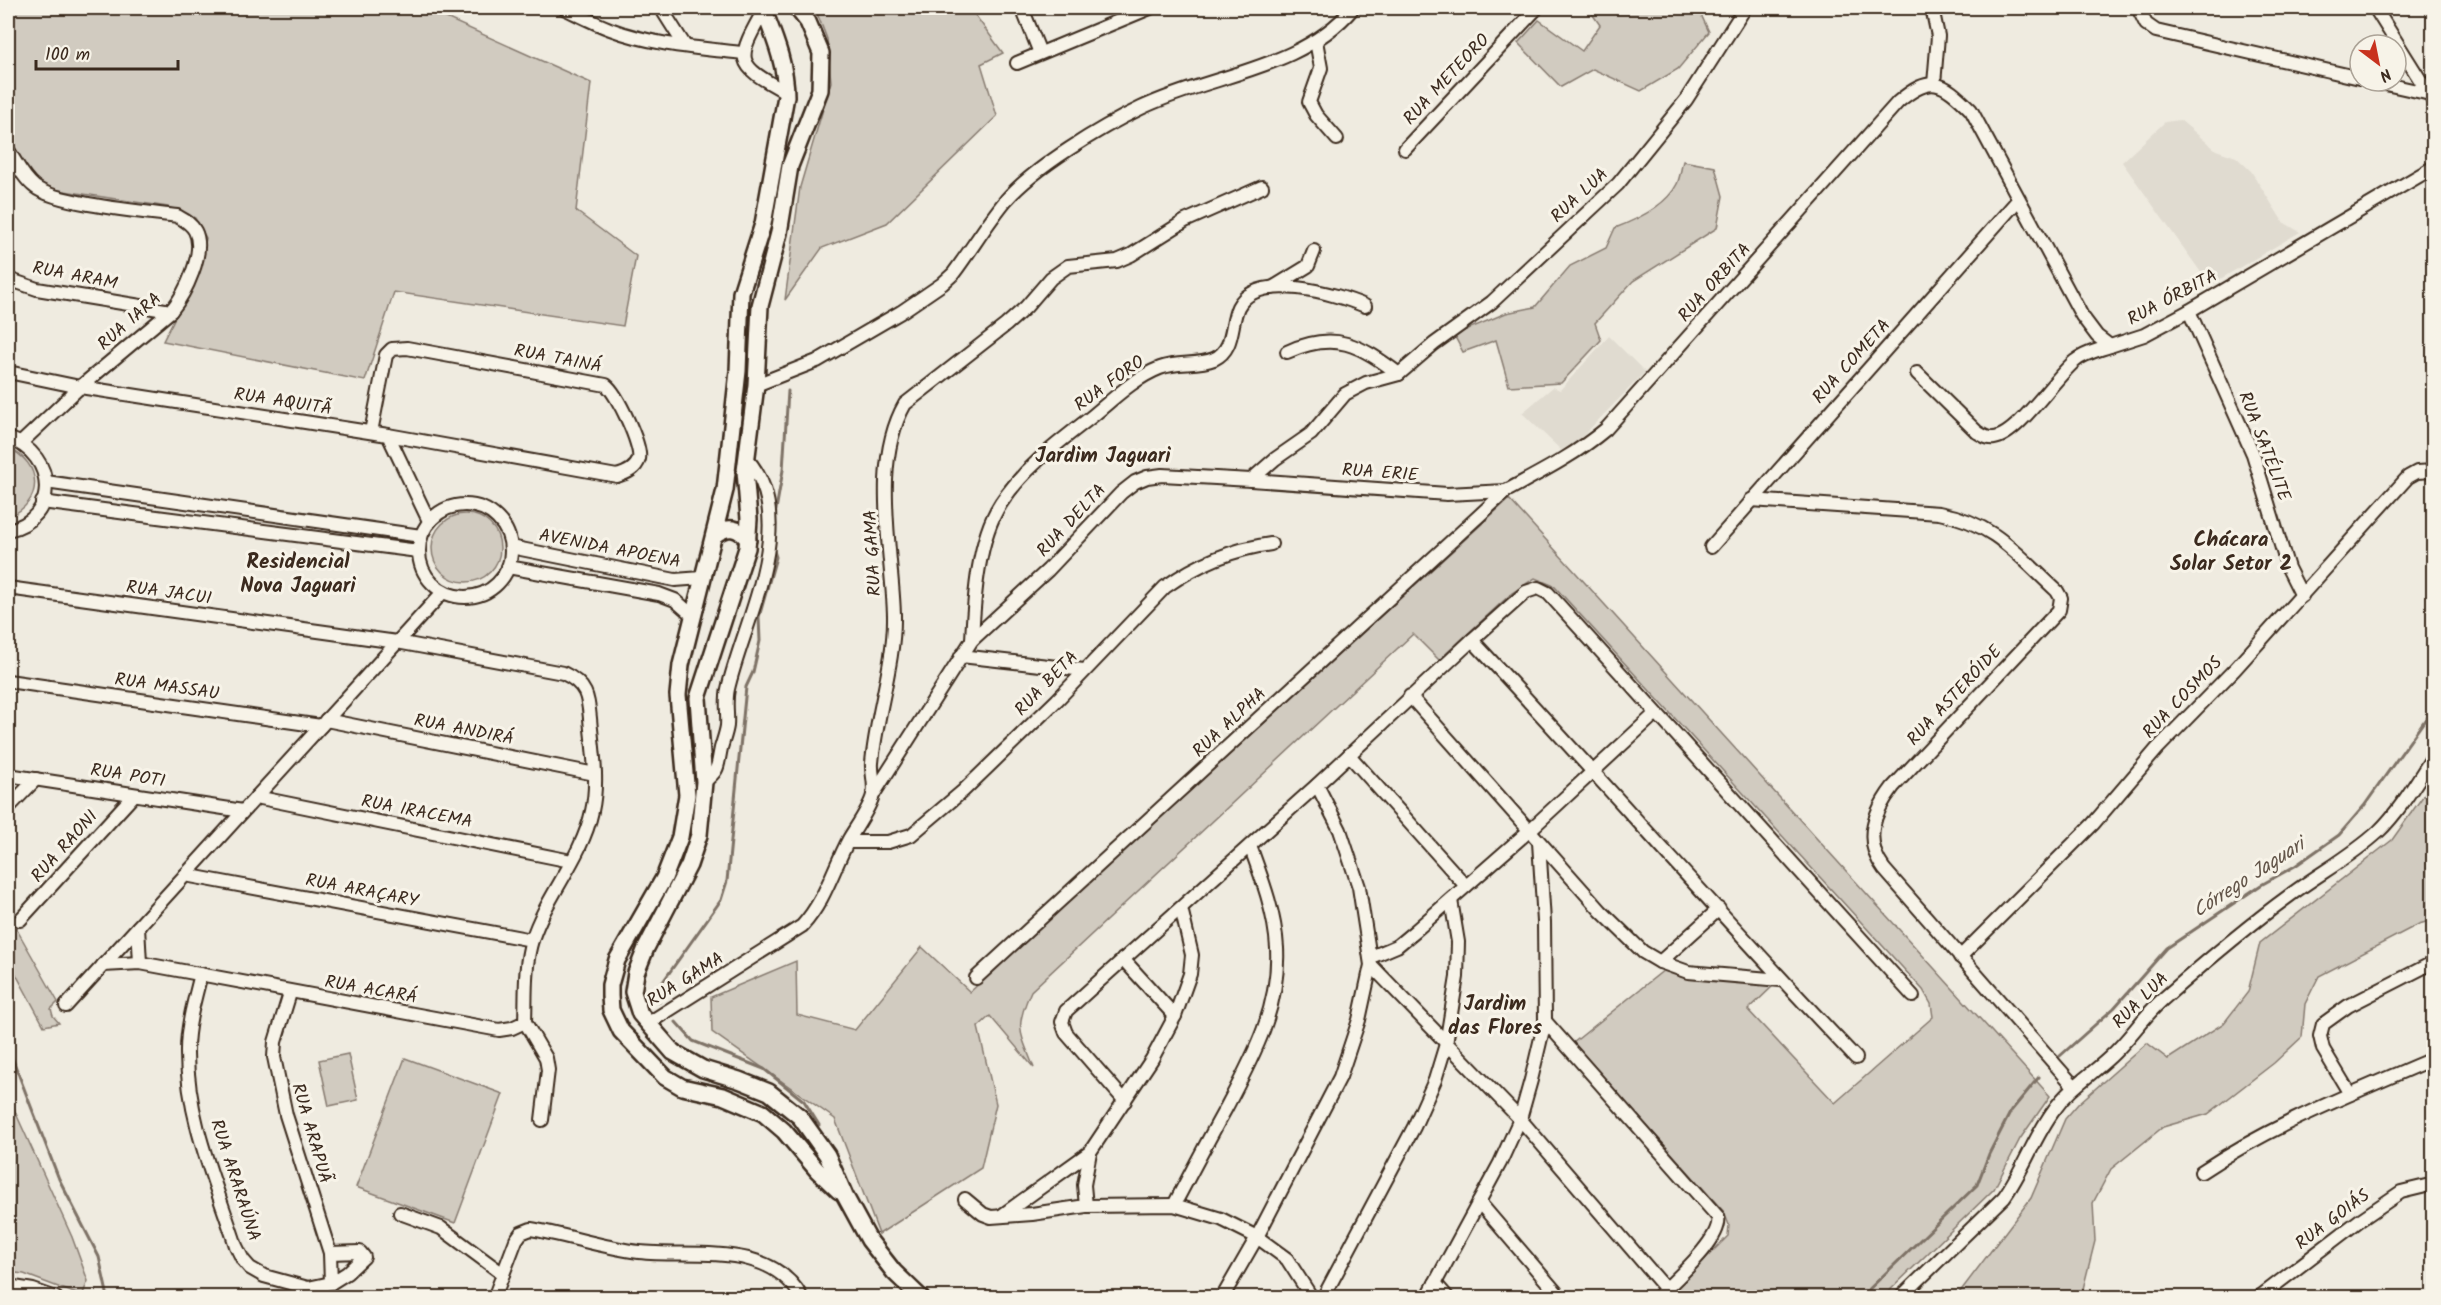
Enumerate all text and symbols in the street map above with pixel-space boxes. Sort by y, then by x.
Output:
street label: RUA METEORO [1397,27,1498,133]
scale bar [36,33,178,71]
north arrow [2348,33,2408,93]
text: 100 m [45,41,90,70]
text: N [2374,61,2396,88]
street label: RUA LUA [1544,161,1616,231]
street label: RUA ORBITA [1671,237,1759,329]
street label: RUA ARAM [30,254,120,299]
street label: RUA ÓRBITA [2122,262,2223,334]
street label: RUA IARA [91,286,169,358]
street label: RUA COMETA [1806,313,1899,411]
street label: RUA TAINÁ [511,337,604,382]
street label: RUA FORO [1068,349,1151,420]
street label: RUA AQUITÃ [232,380,334,425]
street label: RUA SATÉLITE [2229,387,2298,506]
district label: Jardim Jaguari [1035,440,1171,473]
street label: RUA ERIE [1341,456,1420,491]
street label: RUA DELTA [1030,477,1114,565]
street label: RUA GAMA [857,509,890,597]
street label: AVENIDA APOENA [536,522,683,577]
district label: Chácara Solar Setor 2 [2170,524,2292,581]
district label: Residencial Nova Jaguari [240,546,356,603]
street label: RUA JACUI [124,573,213,614]
street label: RUA ASTERÓIDE [1900,638,2010,753]
street label: RUA BETA [1008,644,1086,724]
street label: RUA COSMOS [2136,650,2230,746]
street label: RUA MASSAU [113,666,221,709]
street label: RUA ALPHA [1186,681,1274,765]
street label: RUA ANDIRÁ [411,707,516,754]
street label: RUA POTI [88,756,167,797]
street label: RUA IRACEMA [359,787,475,837]
street label: RUA RAONI [24,804,106,890]
water label: Córrego Jaguari [2187,828,2315,927]
street label: RUA ARAÇARY [303,866,421,917]
street label: RUA GAMA [641,945,730,1015]
street label: RUA LUA [2106,966,2176,1036]
street label: RUA ACARÁ [322,968,419,1013]
district label: Jardim das Flores [1448,988,1542,1045]
street label: RUA ARAPUÃ [282,1080,339,1187]
street label: RUA ARARAÚNA [201,1116,268,1245]
street label: RUA GOIÁS [2289,1182,2377,1258]

